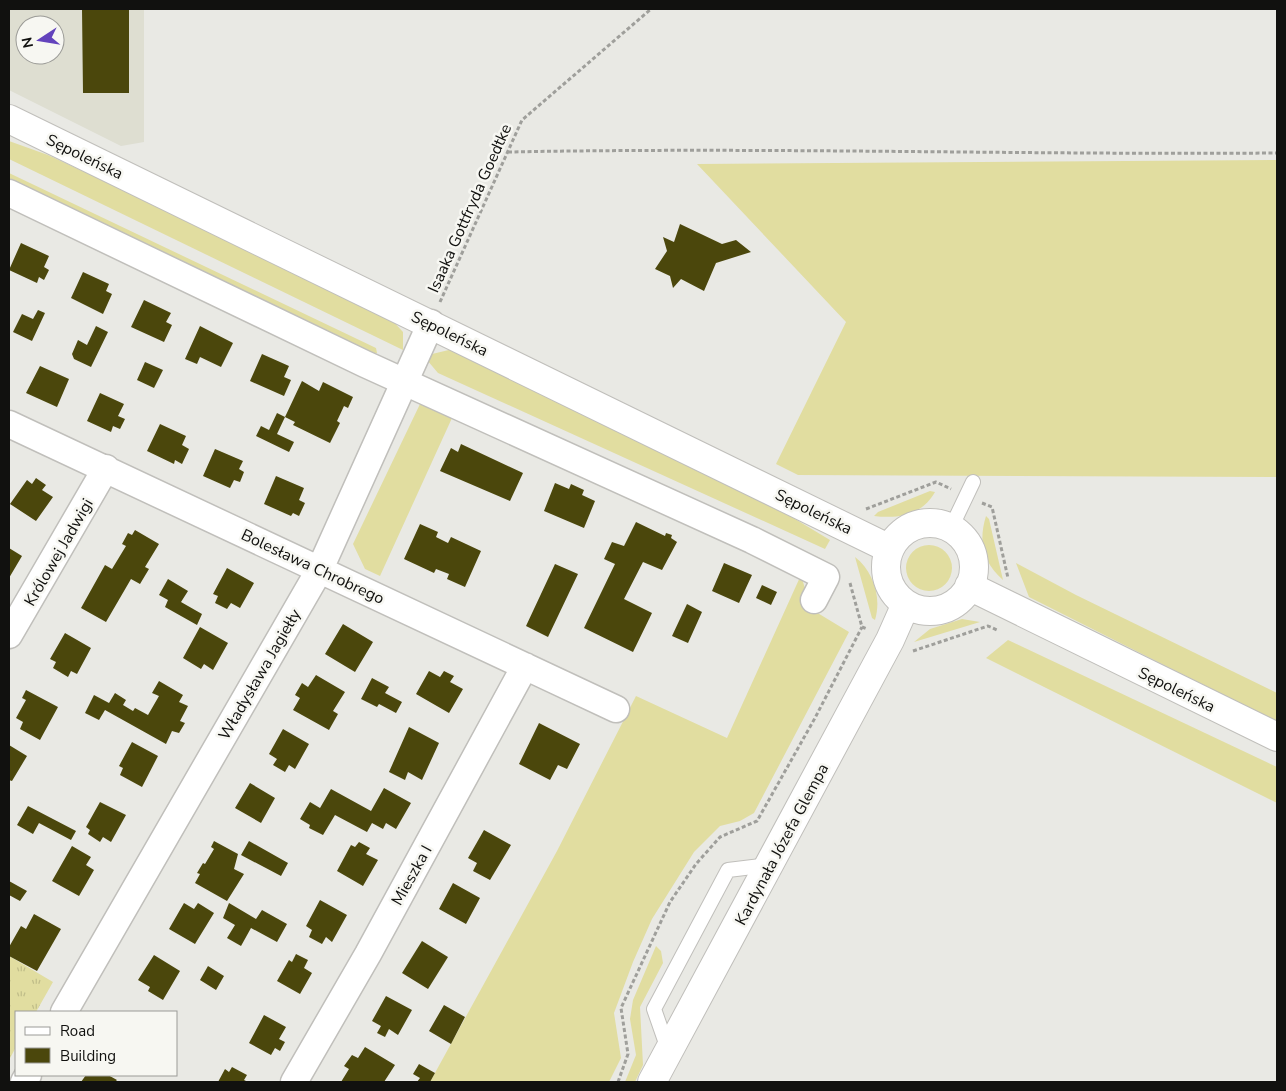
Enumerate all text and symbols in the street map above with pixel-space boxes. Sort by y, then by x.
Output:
north arrow [15,15,65,65]
text: N [17,35,38,50]
street label: Isaaka Gottfryda Goedtke [423,121,517,296]
street label: Sępoleńska [42,129,127,185]
street label: Sępoleńska [407,306,492,362]
street label: Sępoleńska [771,484,856,540]
street label: Królowej Jadwigi [19,495,99,610]
street label: Bolesława Chrobrego [237,524,388,610]
street label: Władysława Jagiełły [213,604,307,744]
street label: Sępoleńska [1134,662,1219,718]
street label: Kardynała Józefa Glempa [730,760,834,929]
street label: Mieszka I [386,841,437,909]
legend [15,1011,178,1076]
text: Road [60,1021,95,1041]
text: Building [60,1046,116,1066]

